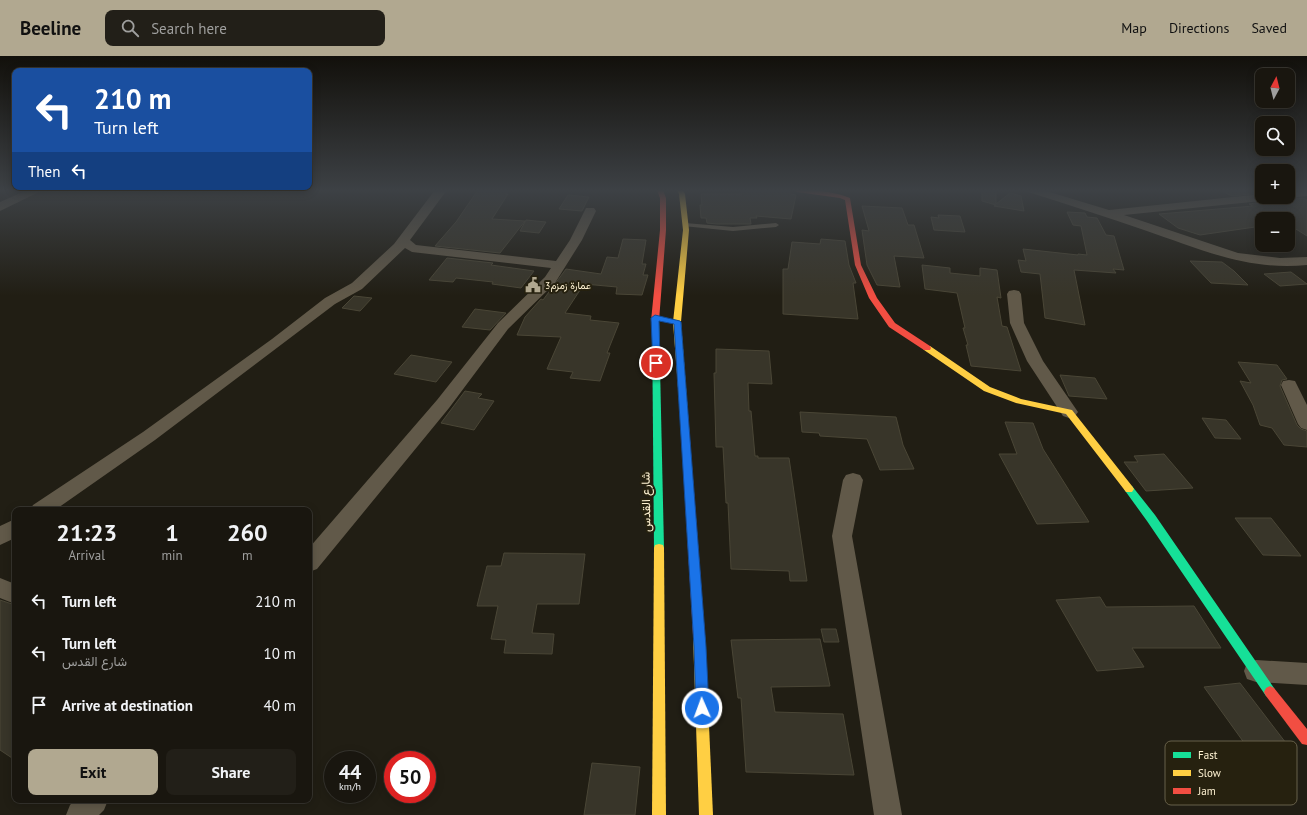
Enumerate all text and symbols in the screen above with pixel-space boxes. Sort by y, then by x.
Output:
search box [105,10,385,46]
text: Beeline [20,16,81,40]
icon: search [119,17,141,39]
text: Search here [151,19,227,38]
text: Map [1121,19,1147,37]
text: Directions [1169,19,1229,37]
text: Saved [1251,19,1287,37]
north arrow [1255,68,1295,108]
map controls [1255,68,1295,252]
text: 210 m [94,80,171,117]
icon: left [28,84,80,136]
text: Turn left [94,116,159,139]
button: search [1255,116,1295,156]
icon: left [68,160,90,182]
text: Then [28,162,60,181]
button: + [1255,164,1295,204]
button: − [1255,212,1295,252]
public building icon: عمارة زمزم3 [524,276,542,294]
place label: عمارة زمزم3 [545,279,591,292]
pin [639,346,673,380]
icon: arrive [645,352,667,374]
street label: شارع القدس [637,472,656,532]
text: 21:23 [56,517,117,548]
text: 1 [165,517,179,548]
text: 260 [227,517,268,548]
text: Arrival [69,547,105,564]
text: min [161,547,183,564]
text: m [242,547,253,564]
icon: left [28,590,50,612]
text: Turn left [62,592,116,611]
text: 210 m [255,592,296,611]
text: Turn left [62,634,116,653]
icon: left [28,642,50,664]
text: 10 m [263,644,296,663]
text: شارع القدس [62,653,127,670]
position arrow [681,687,723,729]
icon: arrive [28,694,50,716]
text: Arrive at destination [62,696,193,715]
text: 40 m [263,696,296,715]
legend [1165,741,1297,805]
text: Fast [1198,748,1218,762]
button: Exit [28,749,158,795]
button: Share [166,749,296,795]
speed limit sign: 50 [384,751,436,803]
text: 44 [339,759,361,785]
text: Slow [1198,766,1221,780]
text: km/h [339,780,361,793]
text: Jam [1197,784,1216,798]

